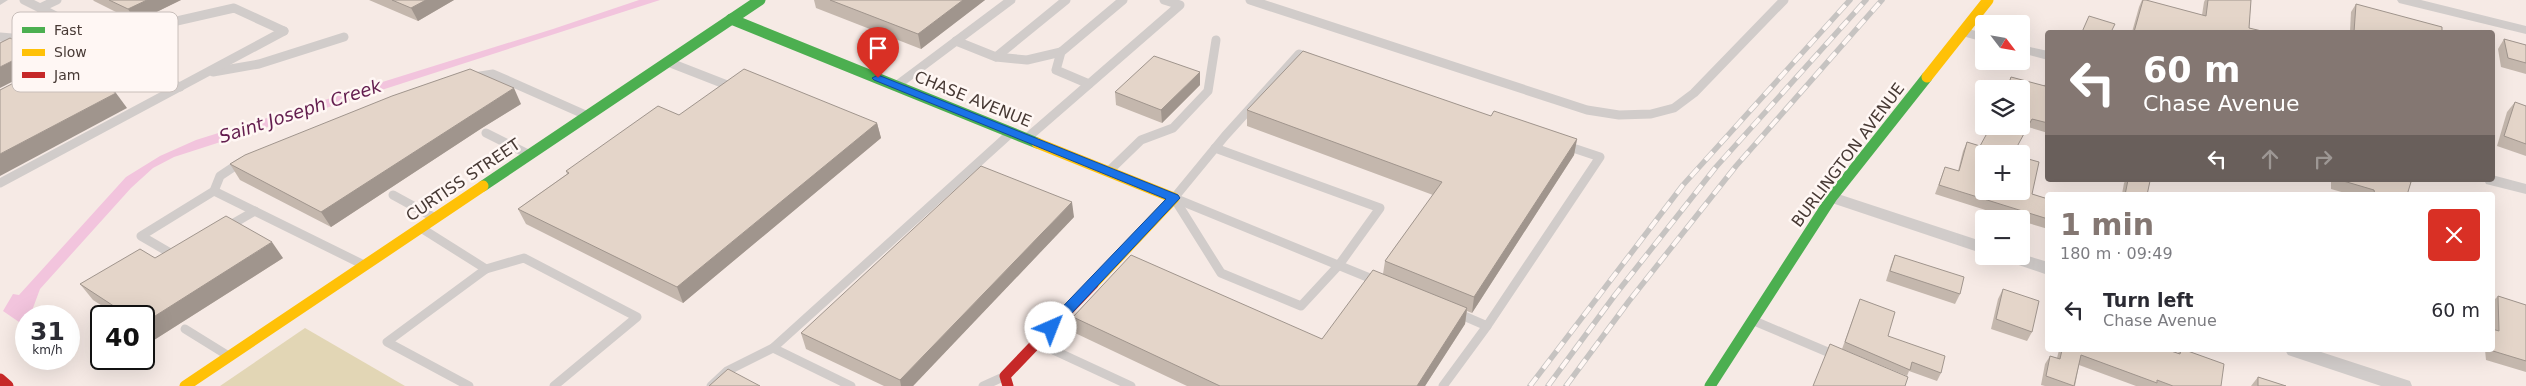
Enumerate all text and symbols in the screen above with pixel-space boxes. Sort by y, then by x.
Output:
legend [12,12,178,92]
north arrow [1975,15,2030,70]
map controls [1975,15,2030,265]
text: Fast [54,22,83,38]
pin [857,27,899,78]
icon: arrive [864,34,892,62]
text: Slow [54,44,87,60]
icon: left [2060,50,2125,115]
text: 60 m [2143,50,2240,90]
text: Jam [53,67,80,83]
street label: CHASE AVENUE [912,67,1034,131]
water label: Saint Joseph Creek [216,74,385,147]
street label: BURLINGTON AVENUE [1788,79,1908,231]
button: layers [1975,80,2030,135]
text: Chase Avenue [2143,91,2300,116]
street label: CURTISS STREET [402,135,524,225]
button: + [1975,145,2030,200]
icon: left [2203,145,2231,173]
icon: ahead [2256,145,2284,173]
icon: right [2309,145,2337,173]
text: 1 min [2060,207,2154,242]
button: close [2428,209,2480,261]
button: − [1975,210,2030,265]
text: 180 m · 09:49 [2060,244,2173,263]
text: Turn left [2103,289,2194,311]
icon: left [2060,296,2088,324]
text: 60 m [2431,299,2480,321]
position arrow [1024,301,1076,353]
speed limit sign: 40 [90,305,155,370]
text: Chase Avenue [2103,311,2217,330]
text: 31 [30,317,65,346]
text: km/h [32,343,63,357]

